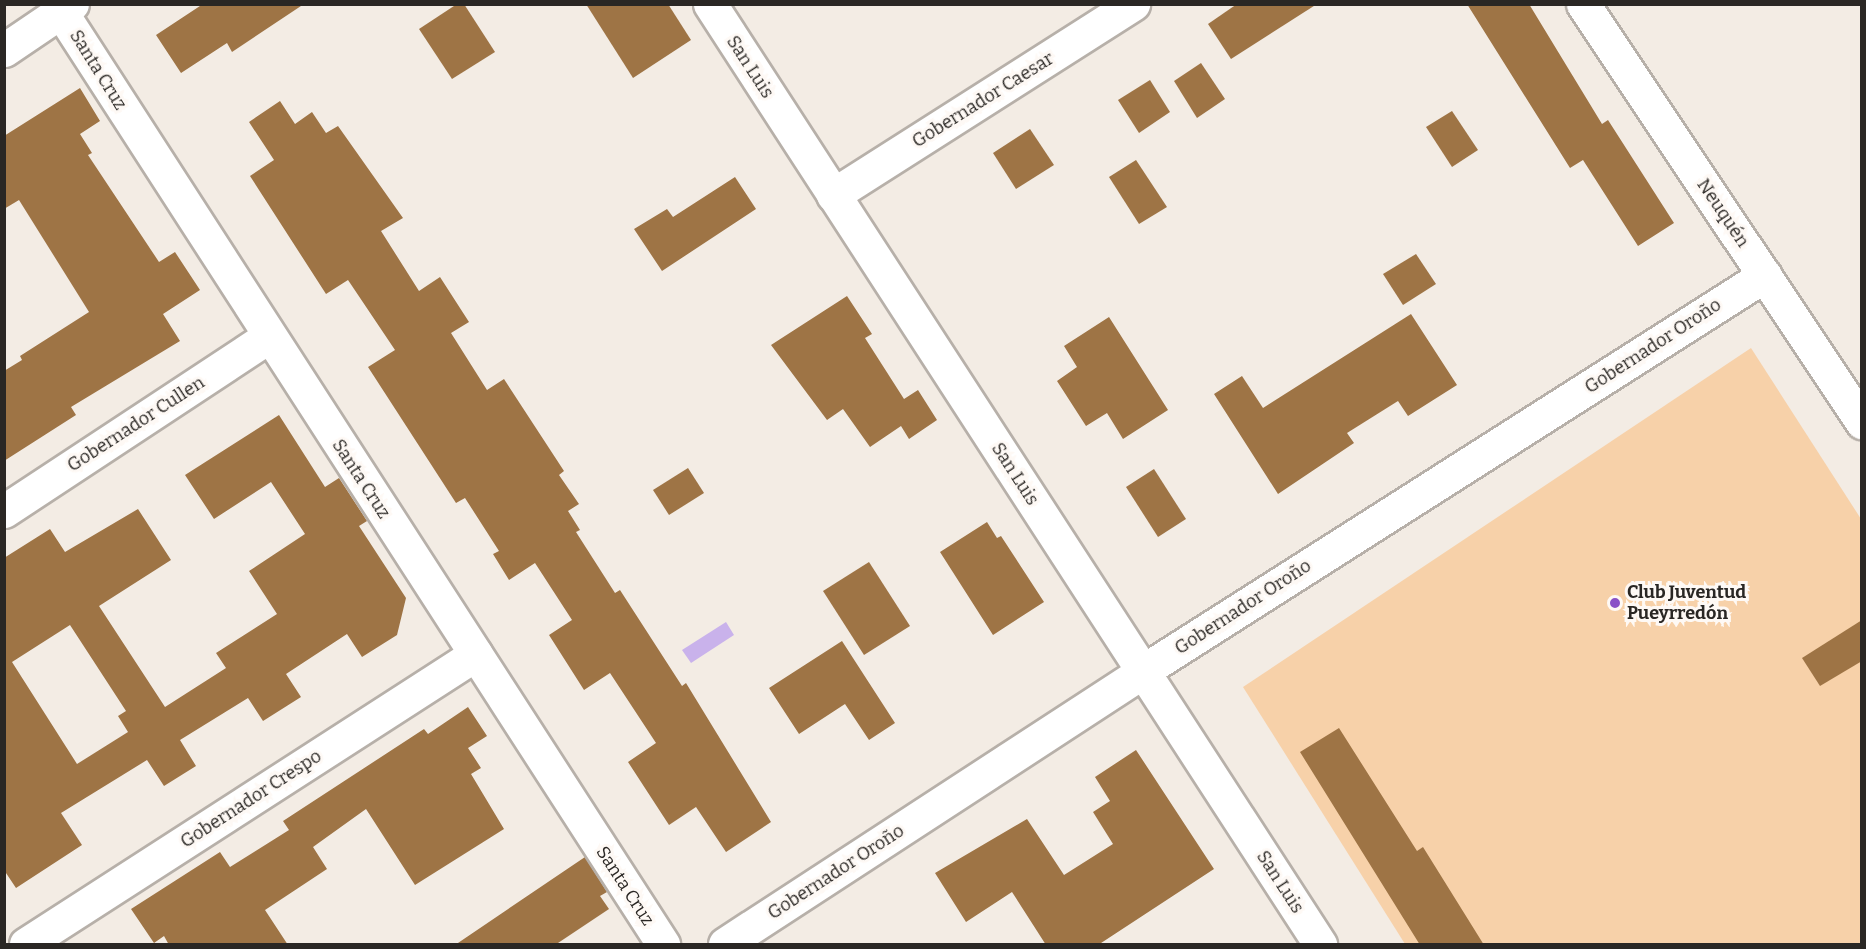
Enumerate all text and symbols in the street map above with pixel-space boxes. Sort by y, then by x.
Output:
street label: Santa Cruz [65,26,131,114]
street label: San Luis [722,32,778,102]
street label: Gobernador Caesar [908,48,1058,152]
street label: Neuquén [1692,175,1754,251]
street label: Gobernador Oroño [1581,294,1725,398]
street label: Gobernador Cullen [63,372,209,476]
street label: Santa Cruz [327,435,395,523]
street label: San Luis [987,439,1043,509]
street label: Gobernador Oroño [1171,555,1315,659]
place label: Club Juventud Pueyrredón [1627,582,1746,624]
marker: Club Juventud Pueyrredón [1608,596,1622,610]
street label: Gobernador Crespo [177,745,325,853]
street label: Gobernador Oroño [764,820,908,924]
street label: Santa Cruz [591,842,659,930]
street label: San Luis [1252,847,1308,917]

